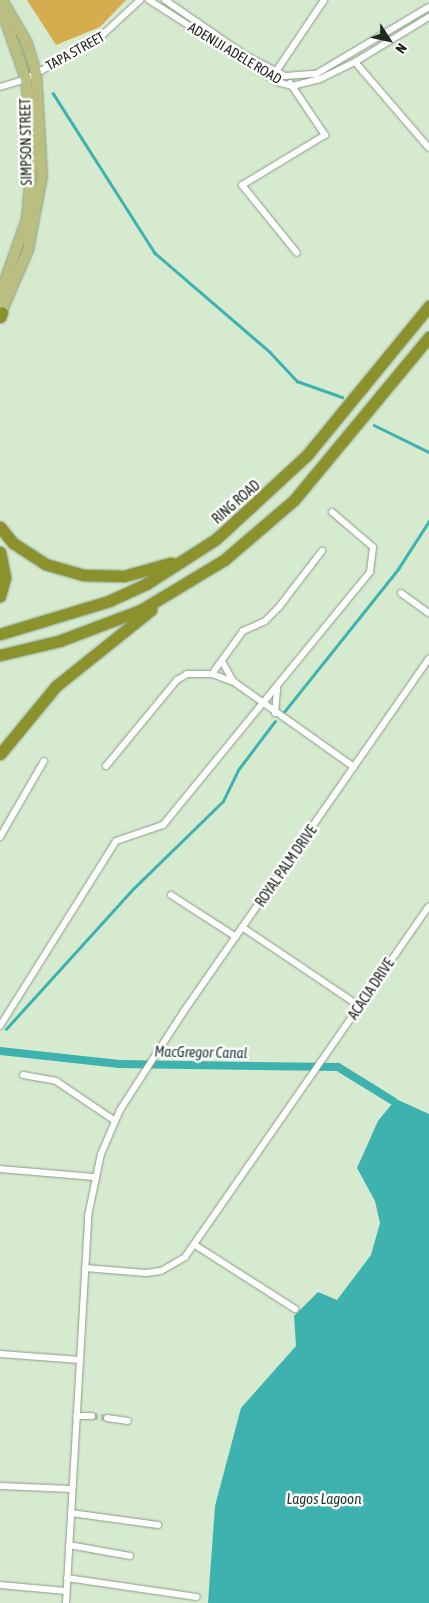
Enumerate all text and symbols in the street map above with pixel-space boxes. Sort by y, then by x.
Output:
north arrow [364,15,414,65]
street label: ADENIJI ADELE ROAD [185,18,285,88]
street label: TAPA STREET [43,28,107,74]
text: N [392,41,410,57]
street label: SIMPSON STREET [17,98,35,186]
street label: RING ROAD [209,477,263,527]
street label: ROYAL PALM DRIVE [252,822,320,910]
street label: ACACIA DRIVE [344,955,398,1023]
water label: MacGregor Canal [154,1042,248,1062]
water label: Lagos Lagoon [287,1490,361,1508]

